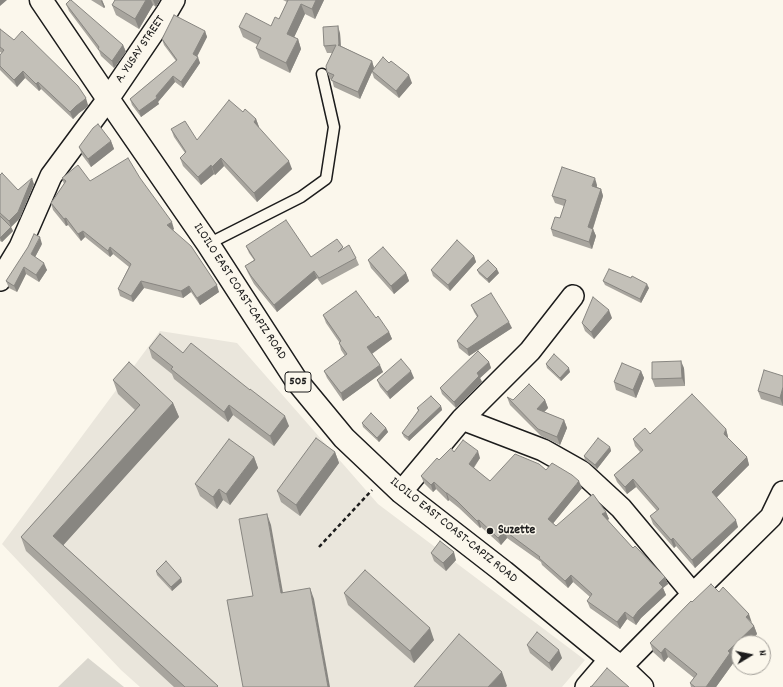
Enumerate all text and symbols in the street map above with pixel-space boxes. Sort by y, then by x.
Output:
street label: A. YUSAY STREET [113,13,169,87]
street label: ILOILO EAST COAST-CAPIZ ROAD [189,221,289,363]
road number: 505 [285,372,311,392]
street label: ILOILO EAST COAST-CAPIZ ROAD [386,475,520,587]
place label: Suzette [498,523,535,539]
marker: Suzette [485,526,495,536]
north arrow [731,635,771,675]
text: N [753,649,770,657]

